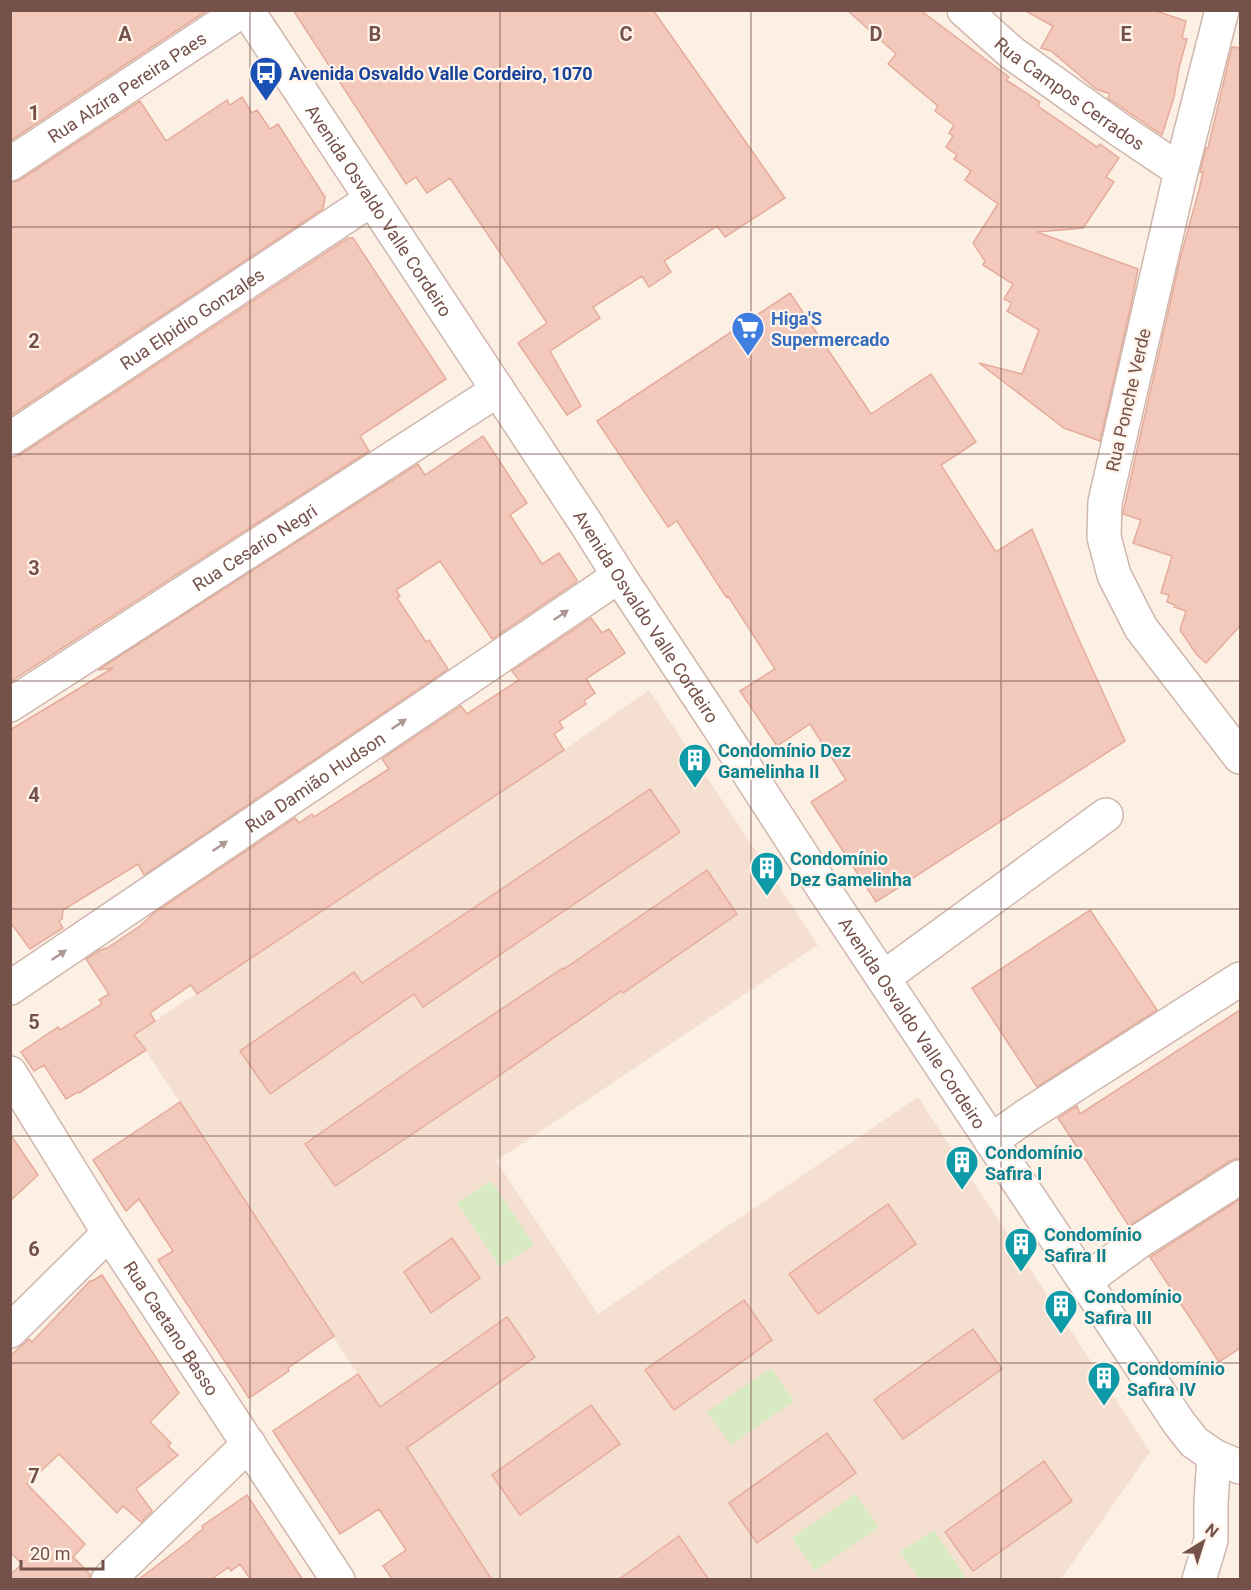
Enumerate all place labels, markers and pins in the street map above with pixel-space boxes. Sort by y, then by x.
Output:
bus stop icon: Avenida Osvaldo Valle Cordeiro, 1070 [248,55,284,102]
place label: Avenida Osvaldo Valle Cordeiro, 1070 [289,63,593,84]
place label: Higa'S Supermercado [771,308,890,350]
supermarket icon: Higa'S Supermercado [730,310,766,357]
place label: Condomínio Dez Gamelinha II [718,740,851,782]
building icon: Condomínio Dez Gamelinha II [677,742,713,789]
place label: Condomínio Dez Gamelinha [790,848,912,890]
building icon: Condomínio Dez Gamelinha [749,850,785,897]
place label: Condomínio Safira I [985,1142,1083,1184]
building icon: Condomínio Safira I [944,1144,980,1191]
place label: Condomínio Safira II [1044,1224,1142,1266]
building icon: Condomínio Safira II [1003,1226,1039,1273]
place label: Condomínio Safira III [1084,1286,1182,1328]
building icon: Condomínio Safira III [1043,1288,1079,1335]
place label: Condomínio Safira IV [1127,1358,1225,1400]
building icon: Condomínio Safira IV [1086,1360,1122,1407]

